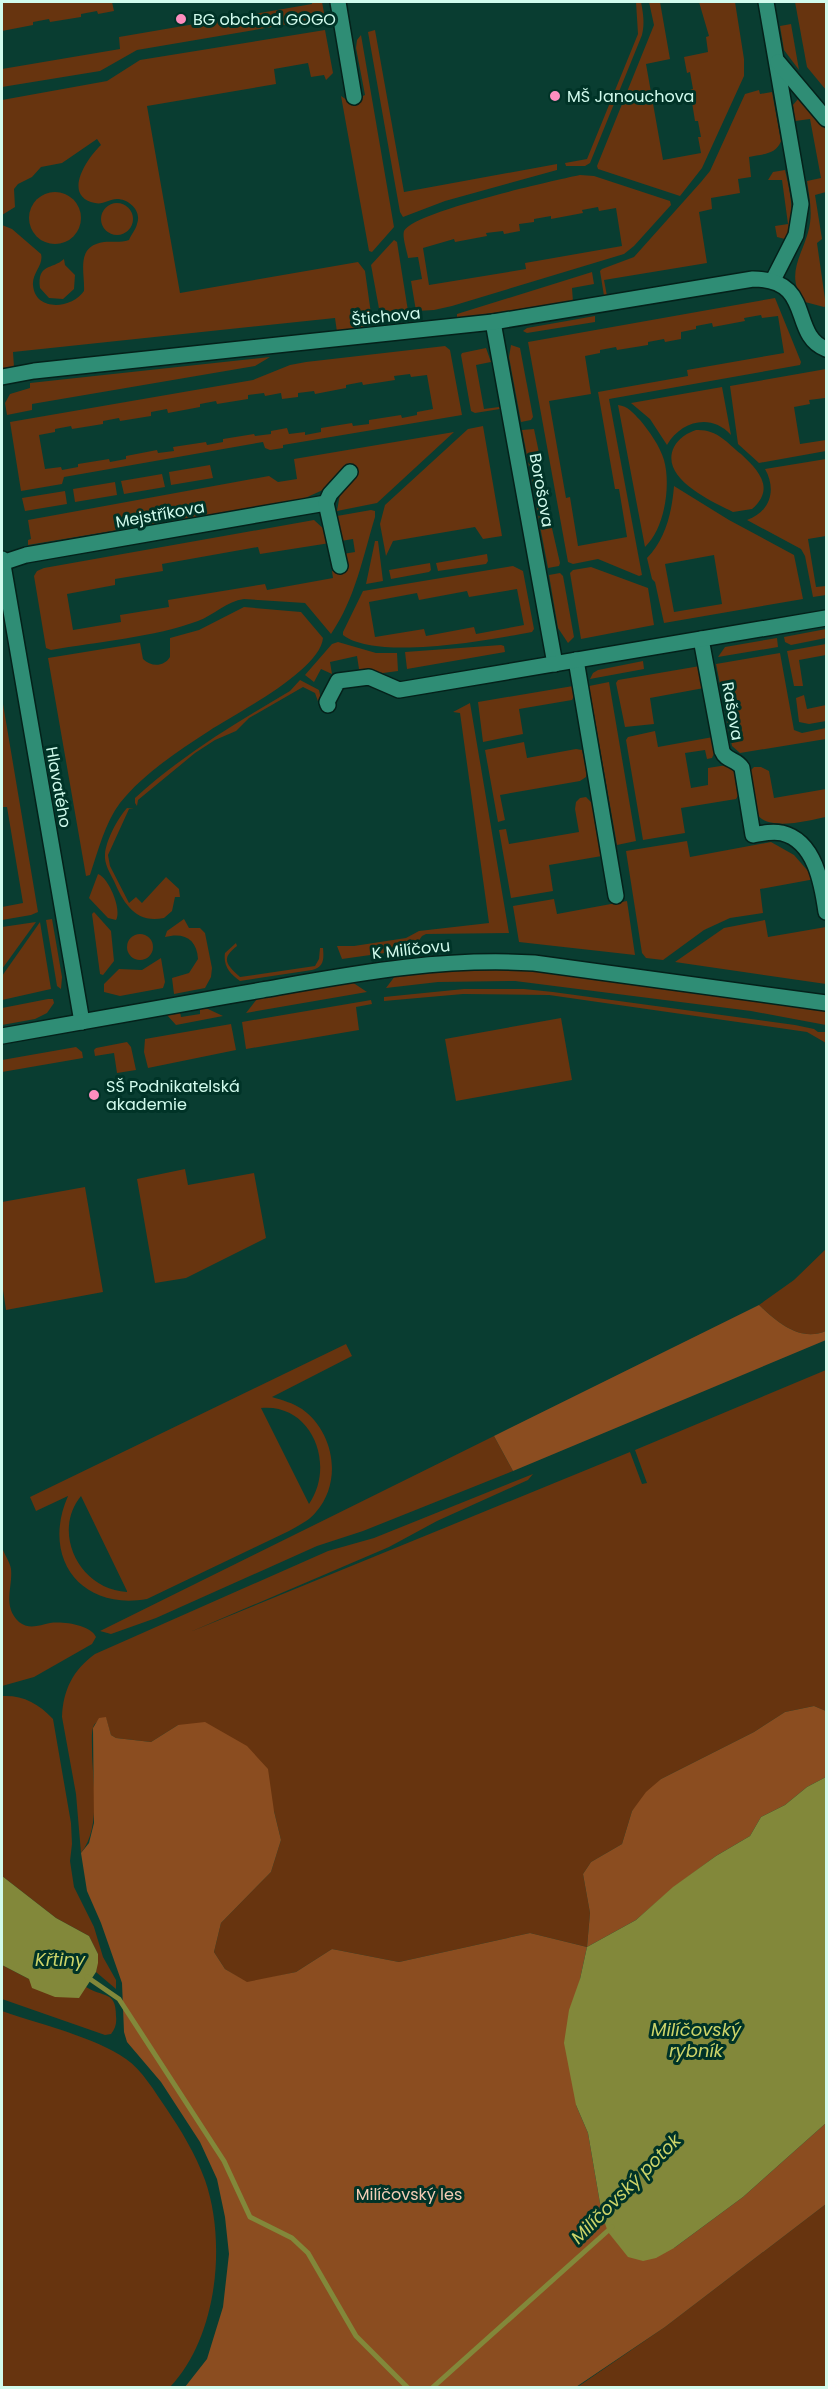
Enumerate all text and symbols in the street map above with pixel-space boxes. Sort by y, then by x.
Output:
place label: BG obchod GOGO [193,8,336,31]
marker: BG obchod GOGO [174,12,188,26]
place label: MŠ Janouchova [567,85,694,108]
marker: MŠ Janouchova [548,89,562,103]
street label: Štichova [350,301,422,332]
street label: Borošova [524,451,559,529]
street label: Mejstříkova [114,495,206,534]
street label: Rašova [716,680,749,742]
street label: Hlavatého [40,745,77,829]
street label: K Milíčovu [371,934,451,965]
place label: SŠ Podnikatelská akademie [106,1075,240,1116]
marker: SŠ Podnikatelská akademie [87,1088,101,1102]
water label: Křtiny [35,1947,86,1972]
water label: Milíčovský rybník [651,2017,742,2063]
water label: Milíčovský potok [565,2127,687,2249]
park label: Milíčovský les [356,2183,462,2206]

